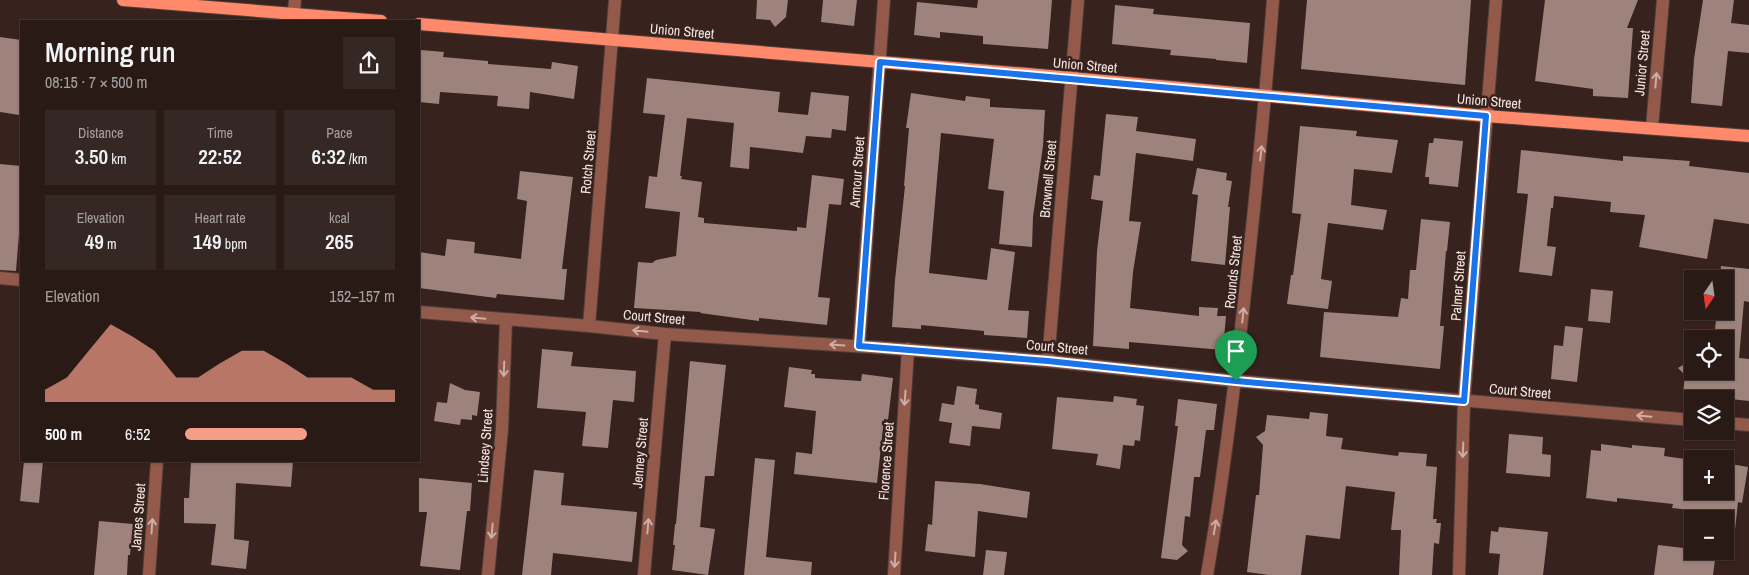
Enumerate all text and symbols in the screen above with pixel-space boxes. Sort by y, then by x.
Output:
street label: Union Street [649,19,715,43]
street label: Junior Street [1630,29,1654,97]
text: Morning run [45,33,176,71]
button: share [343,37,395,89]
street label: Union Street [1052,53,1118,77]
text: 08:15 · 7 × 500 m [45,71,148,93]
one-way arrow [1651,72,1661,88]
street label: Union Street [1456,89,1522,113]
text: Distance [78,124,123,142]
text: Time [207,124,233,142]
text: Pace [326,124,352,142]
street label: Rotch Street [576,129,600,195]
street label: Armour Street [845,136,868,209]
street label: Brownell Street [1036,139,1060,219]
text: 3.50 [75,142,108,171]
text: 22:52 [198,142,242,171]
text: 6:32 [311,142,346,171]
one-way arrow [1256,146,1266,162]
text: km [108,150,127,168]
text: /km [346,150,367,168]
text: Elevation [77,209,125,227]
text: Heart rate [194,209,246,227]
text: kcal [329,209,350,227]
text: 49 [85,227,104,256]
text: 149 [193,227,222,256]
text: 265 [325,227,354,256]
text: m [104,235,117,253]
text: bpm [222,235,247,253]
street label: Rounds Street [1220,235,1246,309]
street label: Palmer Street [1447,250,1469,322]
north arrow [1684,270,1734,320]
map controls [1684,270,1734,560]
text: Elevation [45,285,100,307]
text: 152–157 m [329,285,395,307]
street label: Court Street [622,305,686,329]
one-way arrow [1238,307,1248,323]
one-way arrow [471,313,487,322]
one-way arrow [632,326,648,336]
pin [1215,330,1257,381]
button: locate [1684,330,1734,380]
street label: Court Street [1025,335,1089,359]
icon: arrive [1222,337,1250,365]
one-way arrow [829,340,845,349]
one-way arrow [499,360,509,376]
street label: Court Street [1488,379,1552,403]
one-way arrow [900,390,909,406]
button: layers [1684,390,1734,440]
street label: Lindsey Street [473,408,497,484]
one-way arrow [1636,412,1652,421]
street label: Jenney Street [628,417,652,489]
street label: Florence Street [874,421,898,501]
text: 500 m [45,423,82,445]
text: 6:52 [125,423,151,445]
one-way arrow [1458,442,1467,458]
button: + [1684,450,1734,500]
street label: James Street [127,483,149,551]
button: − [1684,510,1734,560]
one-way arrow [148,519,157,535]
one-way arrow [644,519,653,535]
one-way arrow [1211,519,1221,535]
one-way arrow [488,522,497,538]
one-way arrow [890,552,899,568]

